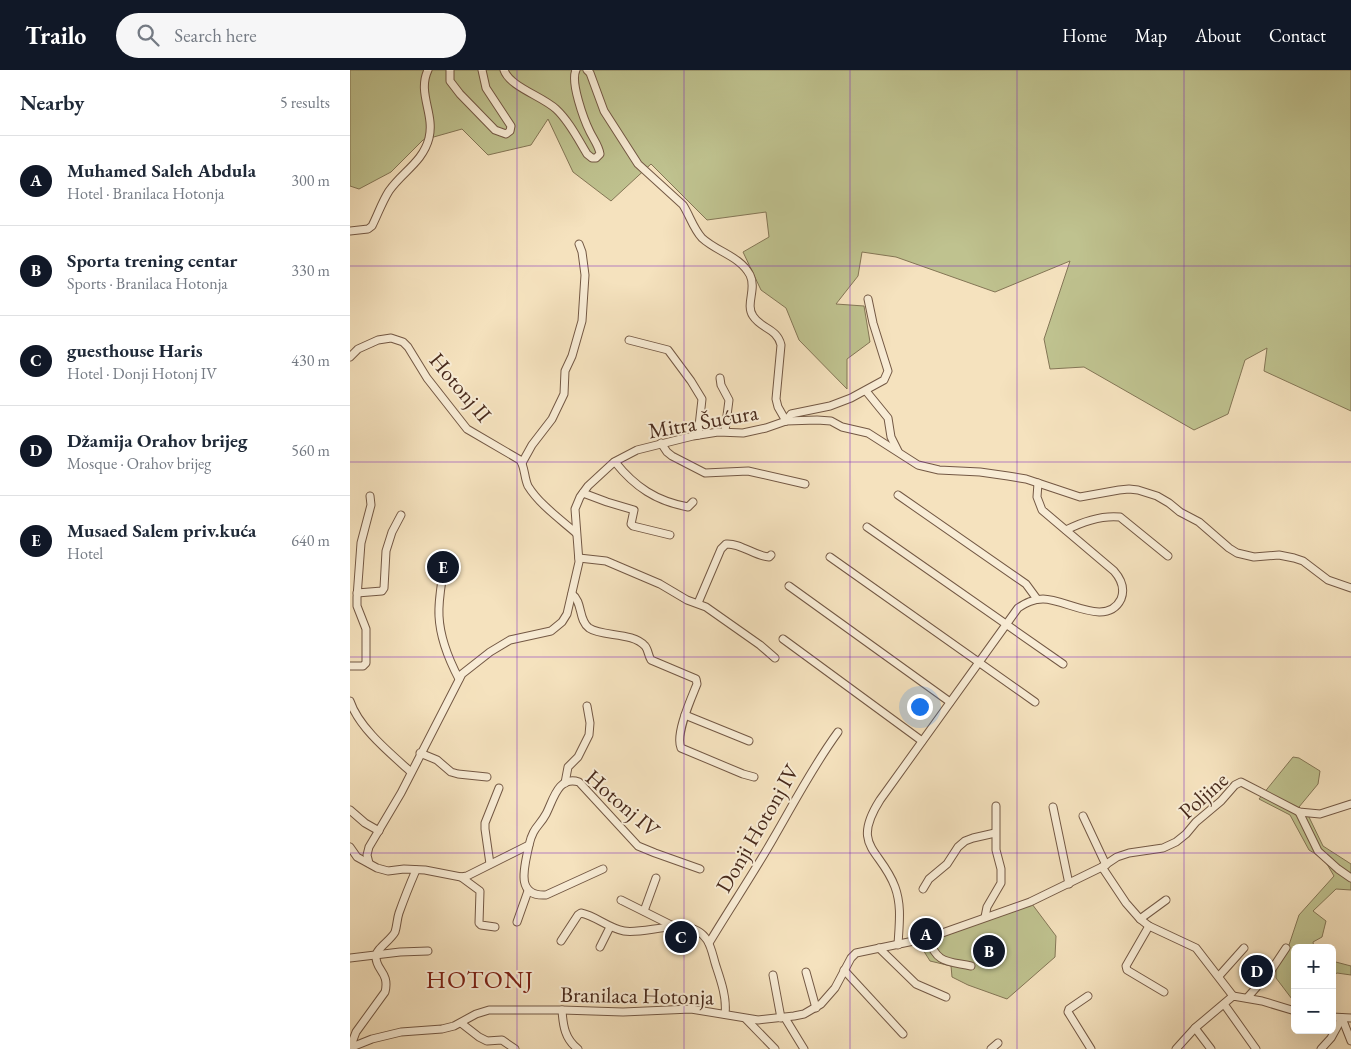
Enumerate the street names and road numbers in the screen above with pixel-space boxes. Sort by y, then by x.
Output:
street label: Hotonj II [423,346,499,429]
street label: Mitra Šućura [646,398,761,445]
street label: Donji Hotonj IV [709,759,806,898]
street label: Hotonj IV [579,763,666,844]
street label: Poljine [1172,765,1235,825]
street label: Branilaca Hotonja [560,980,714,1011]

